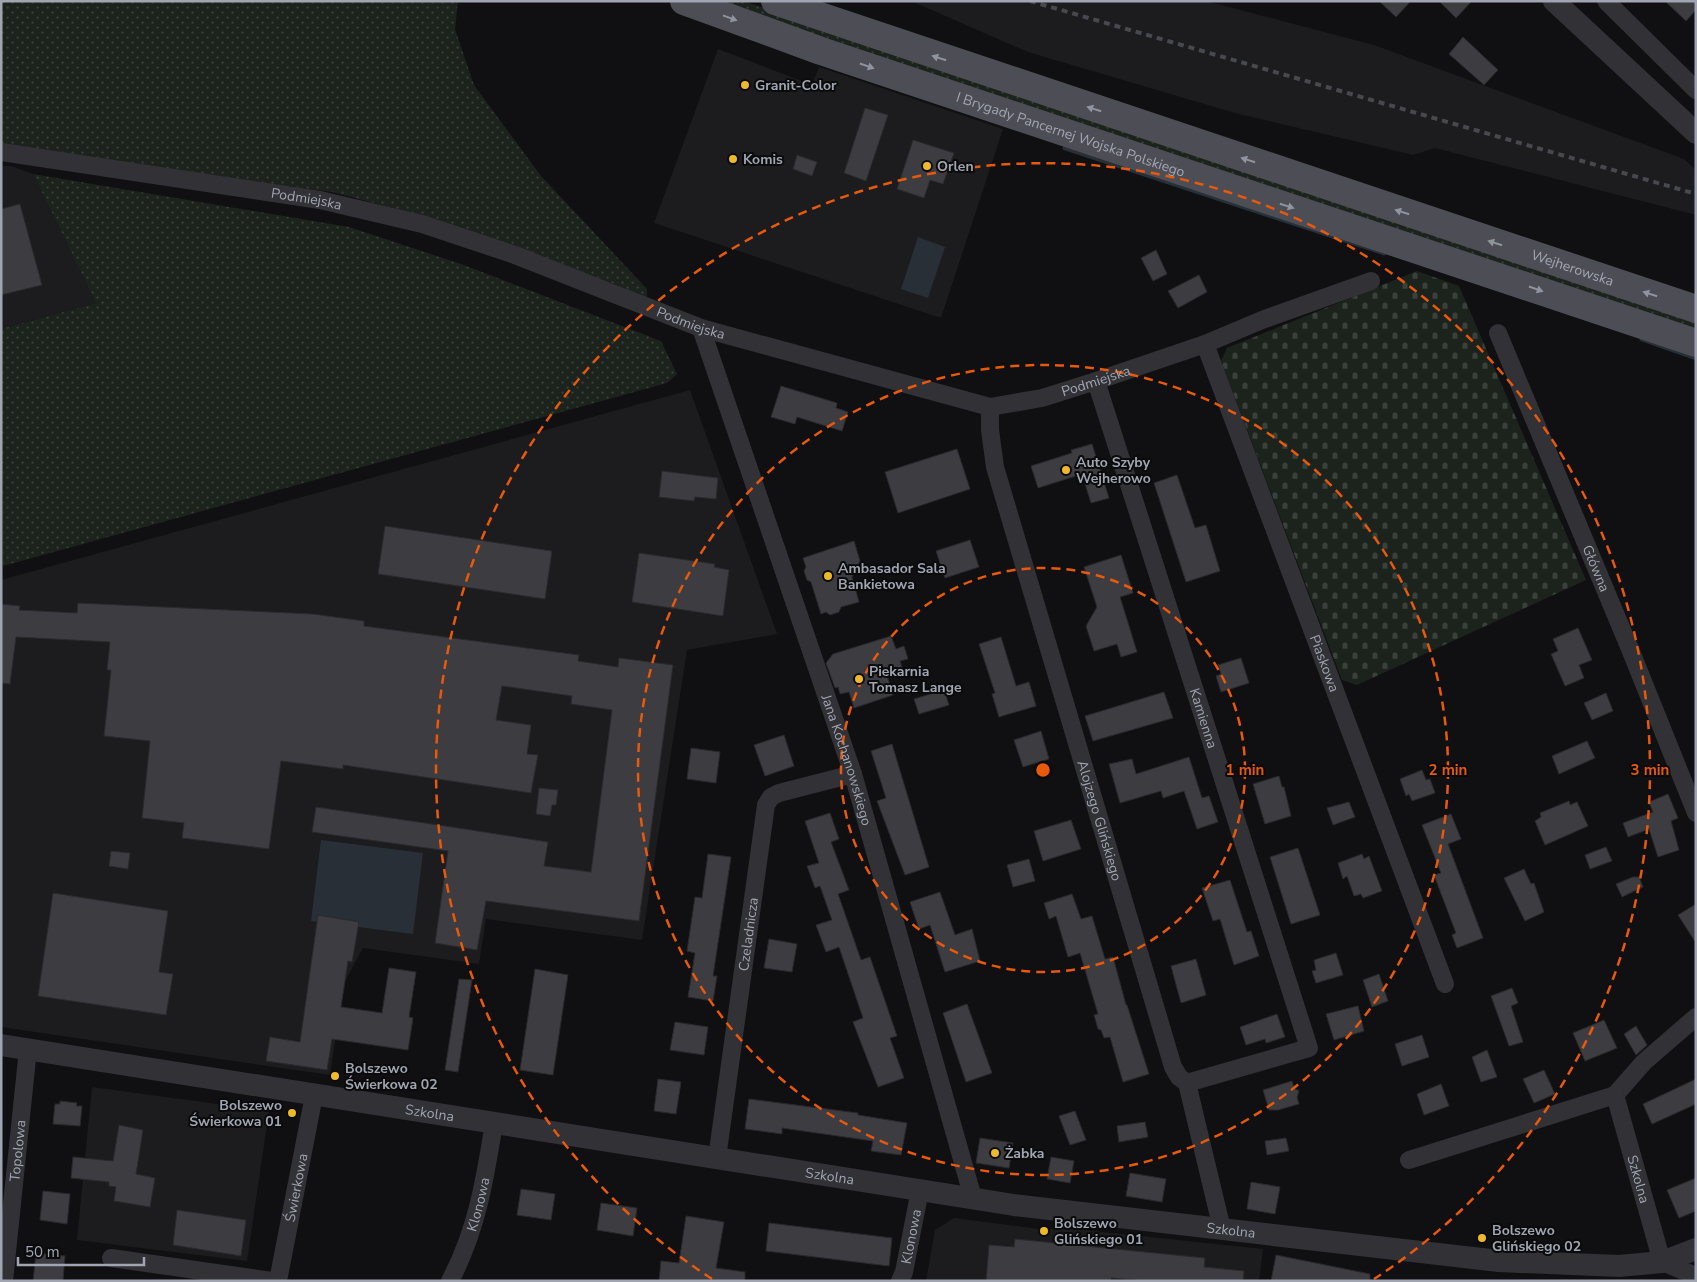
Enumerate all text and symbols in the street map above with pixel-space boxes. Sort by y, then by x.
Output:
one-way arrow [723,14,738,22]
one-way arrow [932,54,947,61]
one-way arrow [860,62,875,70]
place label: Granit-Color [755,76,837,95]
marker: Granit-Color [739,79,751,91]
street label: I Brygady Pancernej Wojska Polskiego [954,88,1188,182]
one-way arrow [1086,105,1101,112]
place label: Komis [743,150,783,169]
marker: Komis [727,153,739,165]
one-way arrow [1240,156,1255,164]
place label: Orlen [937,157,974,176]
marker: Orlen [921,160,933,172]
street label: Podmiejska [270,184,344,215]
one-way arrow [1280,202,1295,210]
one-way arrow [1394,207,1409,215]
one-way arrow [1488,238,1503,246]
street label: Wejherowska [1529,246,1616,291]
one-way arrow [1529,286,1544,294]
one-way arrow [1642,290,1657,297]
street label: Podmiejska [654,302,727,344]
street label: Podmiejska [1059,361,1133,401]
place label: Auto Szyby Wejherowo [1076,453,1151,488]
marker: Auto Szyby Wejherowo [1060,464,1072,476]
street label: Główna [1578,542,1614,595]
place label: Ambasador Sala Bankietowa [838,559,946,594]
marker: Ambasador Sala Bankietowa [822,570,834,582]
street label: Piaskowa [1305,632,1344,695]
place label: Piekarnia Tomasz Lange [869,662,962,697]
marker: Piekarnia Tomasz Lange [853,673,865,685]
street label: Kamienna [1185,686,1222,751]
street label: Jana Kochanowskiego [816,691,876,828]
street label: Alojzego Glińskiego [1073,758,1126,883]
text: 1 min [1226,760,1264,780]
text: 2 min [1429,760,1467,780]
text: 3 min [1631,760,1669,780]
centre of rings [1034,761,1052,779]
street label: Czeladnicza [734,896,763,972]
place label: Bolszewo Świerkowa 02 [345,1059,438,1094]
marker: Bolszewo Świerkowa 02 [329,1070,341,1082]
place label: Bolszewo Świerkowa 01 [189,1096,282,1131]
street label: Szkolna [404,1100,455,1126]
marker: Bolszewo Świerkowa 01 [286,1107,298,1119]
street label: Topolowa [5,1119,31,1183]
place label: Żabka [1005,1144,1044,1163]
marker: Żabka [989,1147,1001,1159]
street label: Świerkowa [281,1152,312,1224]
street label: Szkolna [1622,1153,1654,1205]
street label: Szkolna [804,1163,855,1190]
street label: Klonowa [462,1176,494,1234]
street label: Klonowa [897,1208,926,1266]
place label: Bolszewo Glińskiego 01 [1054,1214,1143,1249]
street label: Szkolna [1205,1218,1256,1243]
place label: Bolszewo Glińskiego 02 [1492,1221,1581,1256]
marker: Bolszewo Glińskiego 01 [1038,1225,1050,1237]
marker: Bolszewo Glińskiego 02 [1476,1232,1488,1244]
scale bar [18,1234,144,1266]
text: 50 m [25,1242,60,1262]

